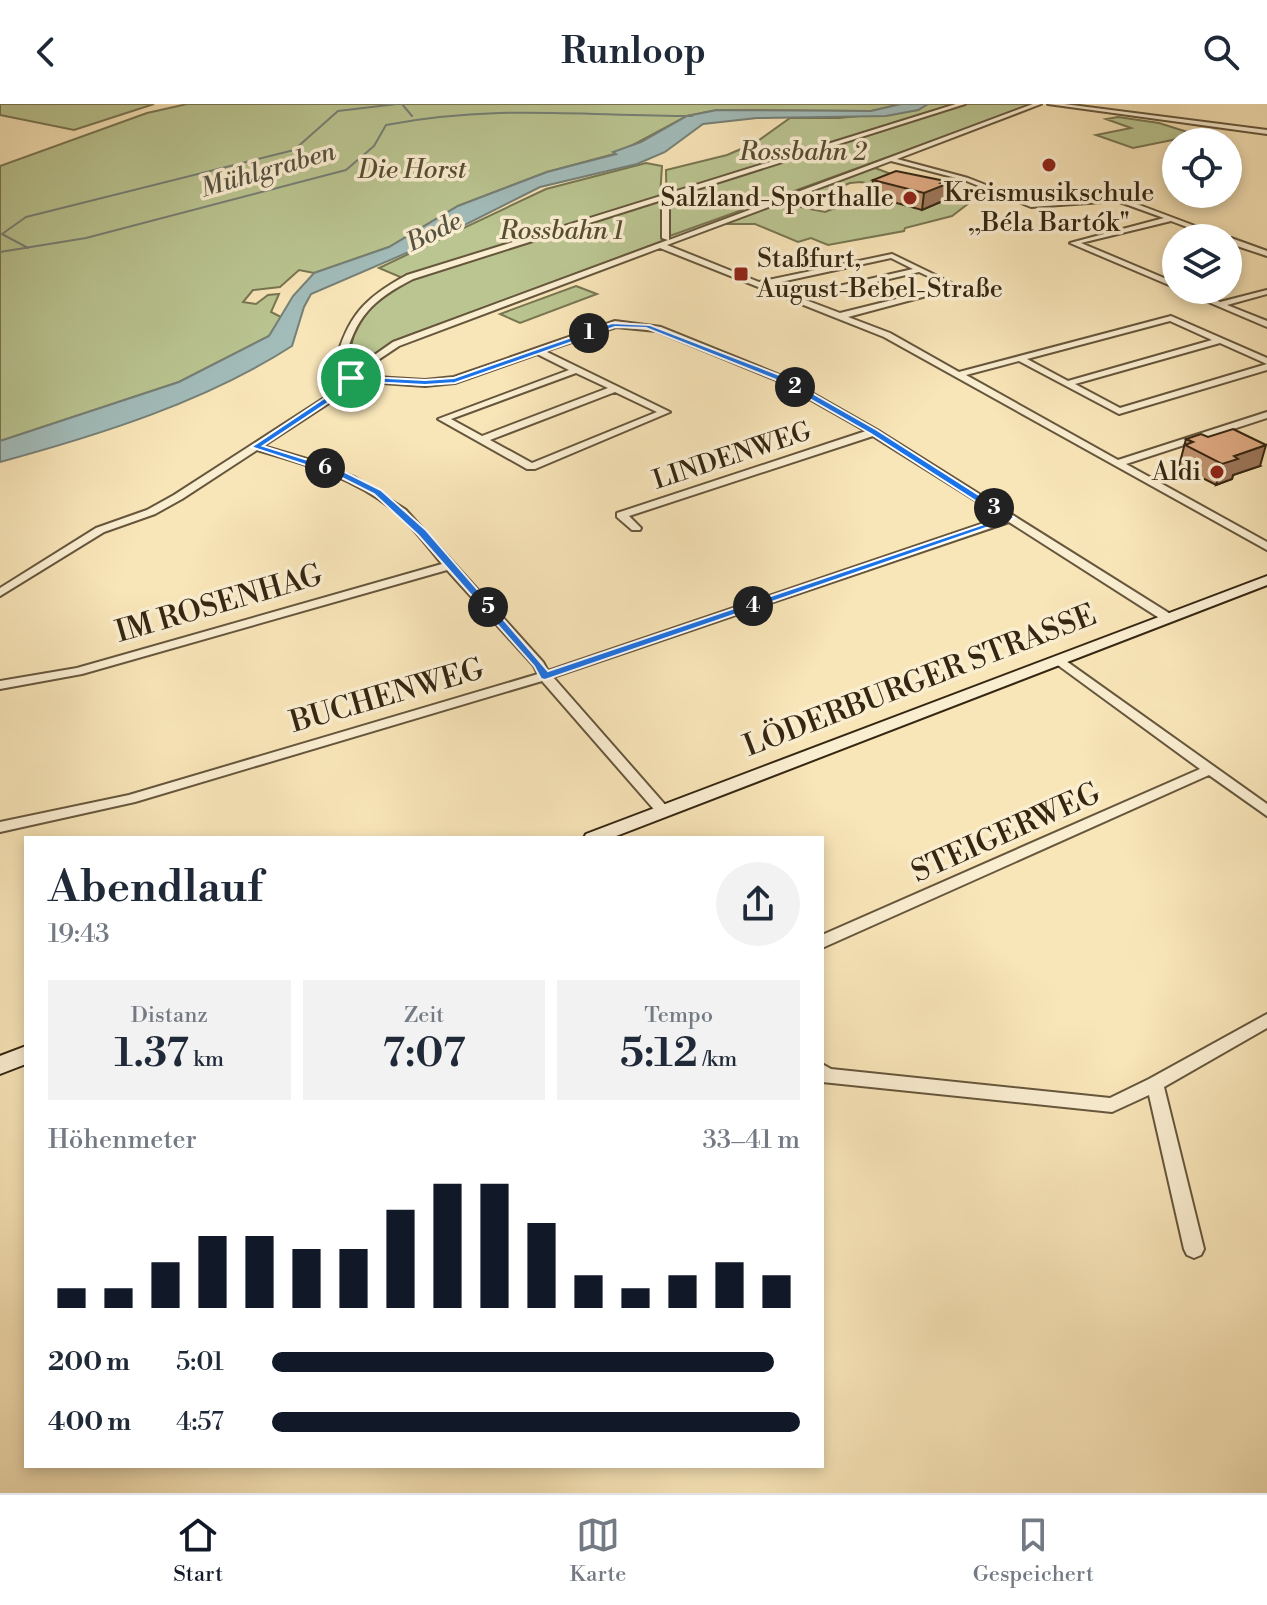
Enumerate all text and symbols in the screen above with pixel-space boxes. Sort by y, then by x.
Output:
icon: back [24,30,68,74]
text: Runloop [561,30,706,75]
icon: search [1199,30,1243,74]
map controls [1162,128,1242,304]
button: locate [1162,128,1242,208]
water label: Mühlgraben [197,135,340,205]
park label: Rossbahn 2 [738,136,868,168]
park label: Die Horst [357,154,467,186]
marker: Kreismusikschule „Béla Bartók" [1040,156,1058,174]
place label: Kreismusikschule „Béla Bartók" [944,177,1154,239]
place label: Salzland-Sporthalle [661,182,894,214]
marker: Salzland-Sporthalle [901,189,919,207]
water label: Bode [400,205,467,259]
park label: Rossbahn 1 [499,215,623,247]
button: layers [1162,224,1242,304]
place label: Staßfurt, August-Bebel-Straße [756,243,1003,305]
marker: Staßfurt, August-Bebel-Straße [732,265,750,283]
pin: 1 [569,313,609,353]
text: 1 [584,319,594,346]
pin [317,344,385,412]
icon: arrive [329,356,373,400]
pin: 2 [775,367,815,407]
text: 2 [788,373,802,400]
street label: LINDENWEG [649,415,815,497]
pin: 6 [305,448,345,488]
text: 6 [318,454,332,481]
place label: Aldi [1151,456,1201,488]
marker: Aldi [1208,463,1226,481]
pin: 3 [974,488,1014,528]
text: 3 [987,494,1001,521]
street label: IM ROSENHAG [111,556,327,652]
pin: 4 [733,586,773,626]
pin: 5 [468,587,508,627]
text: 4 [746,592,760,619]
text: 5 [481,593,495,620]
street label: LÖDERBURGER STRASSE [738,595,1102,766]
street label: BUCHENWEG [285,650,488,742]
street label: STEIGERWEG [906,774,1106,892]
text: Abendlauf [48,860,263,915]
button: share [716,862,800,946]
text: 19:43 [48,918,110,950]
text: Distanz [131,1002,208,1029]
text: Zeit [404,1002,444,1029]
text: Tempo [644,1002,713,1029]
text: 1.37 [115,1029,189,1079]
text: 7:07 [382,1029,466,1079]
text: 5:12 [620,1029,698,1079]
text: km [189,1046,224,1073]
text: /km [698,1046,737,1073]
text: Höhenmeter [48,1124,197,1156]
text: 33–41 m [702,1124,800,1156]
text: 200 m [48,1346,130,1378]
text: 5:01 [176,1346,224,1378]
text: 400 m [48,1406,131,1438]
text: 4:57 [176,1406,224,1438]
tab: Start [173,1513,223,1588]
tab: Karte [569,1513,626,1588]
tab: Gespeichert [973,1513,1094,1588]

